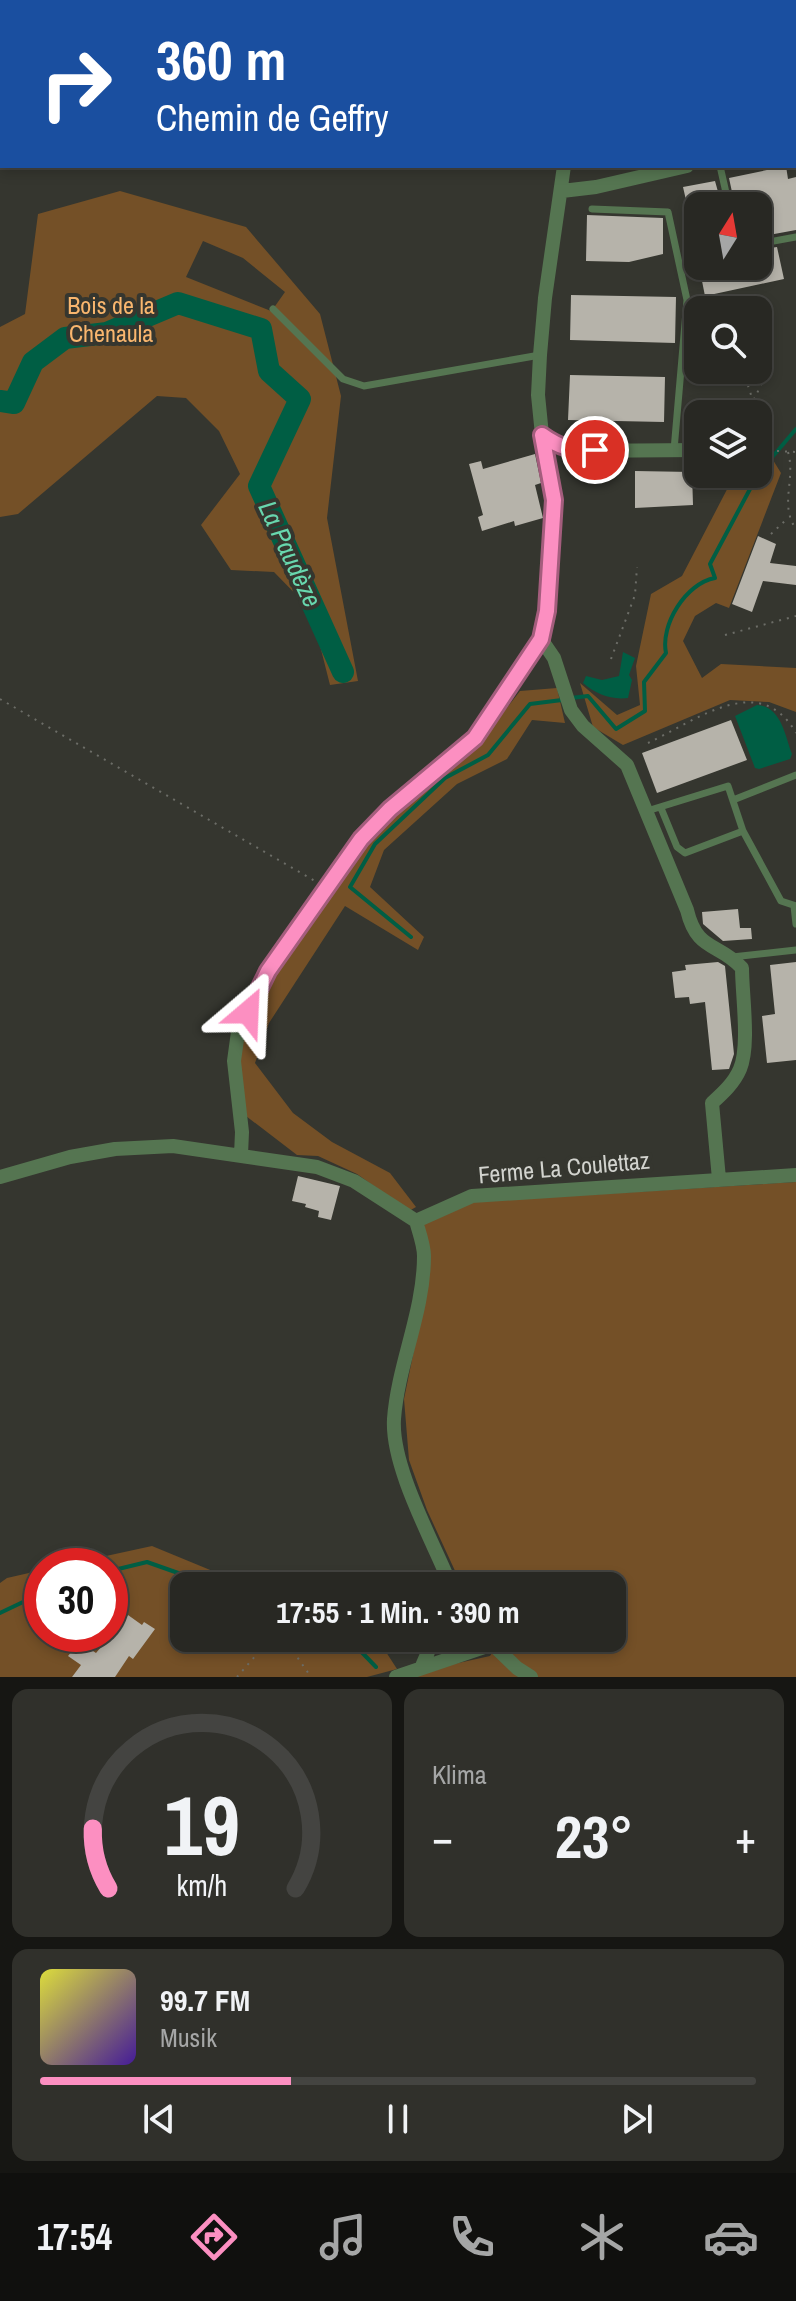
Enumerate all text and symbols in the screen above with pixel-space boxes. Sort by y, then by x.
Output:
text: 360 m [156,22,286,97]
icon: right [24,32,128,136]
text: Chemin de Geffry [156,94,389,142]
north arrow [684,192,772,280]
map controls [684,192,772,488]
park label: Bois de la Chenaula [67,289,155,349]
button: search [684,296,772,384]
button: layers [684,400,772,488]
pin [561,416,629,484]
icon: arrive [573,428,617,472]
water label: La Paudèze [251,495,330,613]
position arrow [206,970,290,1054]
street label: Ferme La Coulettaz [477,1144,651,1190]
speed limit sign: 30 [24,1548,128,1652]
text: 17:55 · 1 Min. · 390 m [276,1592,520,1632]
text: Klima [432,1757,487,1792]
text: 19 [164,1769,240,1881]
text: 23° [555,1796,633,1877]
text: − [432,1807,453,1867]
text: + [735,1807,756,1867]
text: km/h [177,1866,227,1905]
text: 99.7 FM [160,1980,250,2020]
text: Musik [160,2020,217,2055]
icon: previous [137,2097,181,2141]
icon: pause [376,2097,420,2141]
icon: next [615,2097,659,2141]
icon: directions [186,2209,242,2265]
icon: music [315,2209,371,2265]
icon: phone [444,2209,500,2265]
icon: climate [574,2209,630,2265]
icon: car [703,2209,759,2265]
text: 17:54 [37,2213,112,2261]

